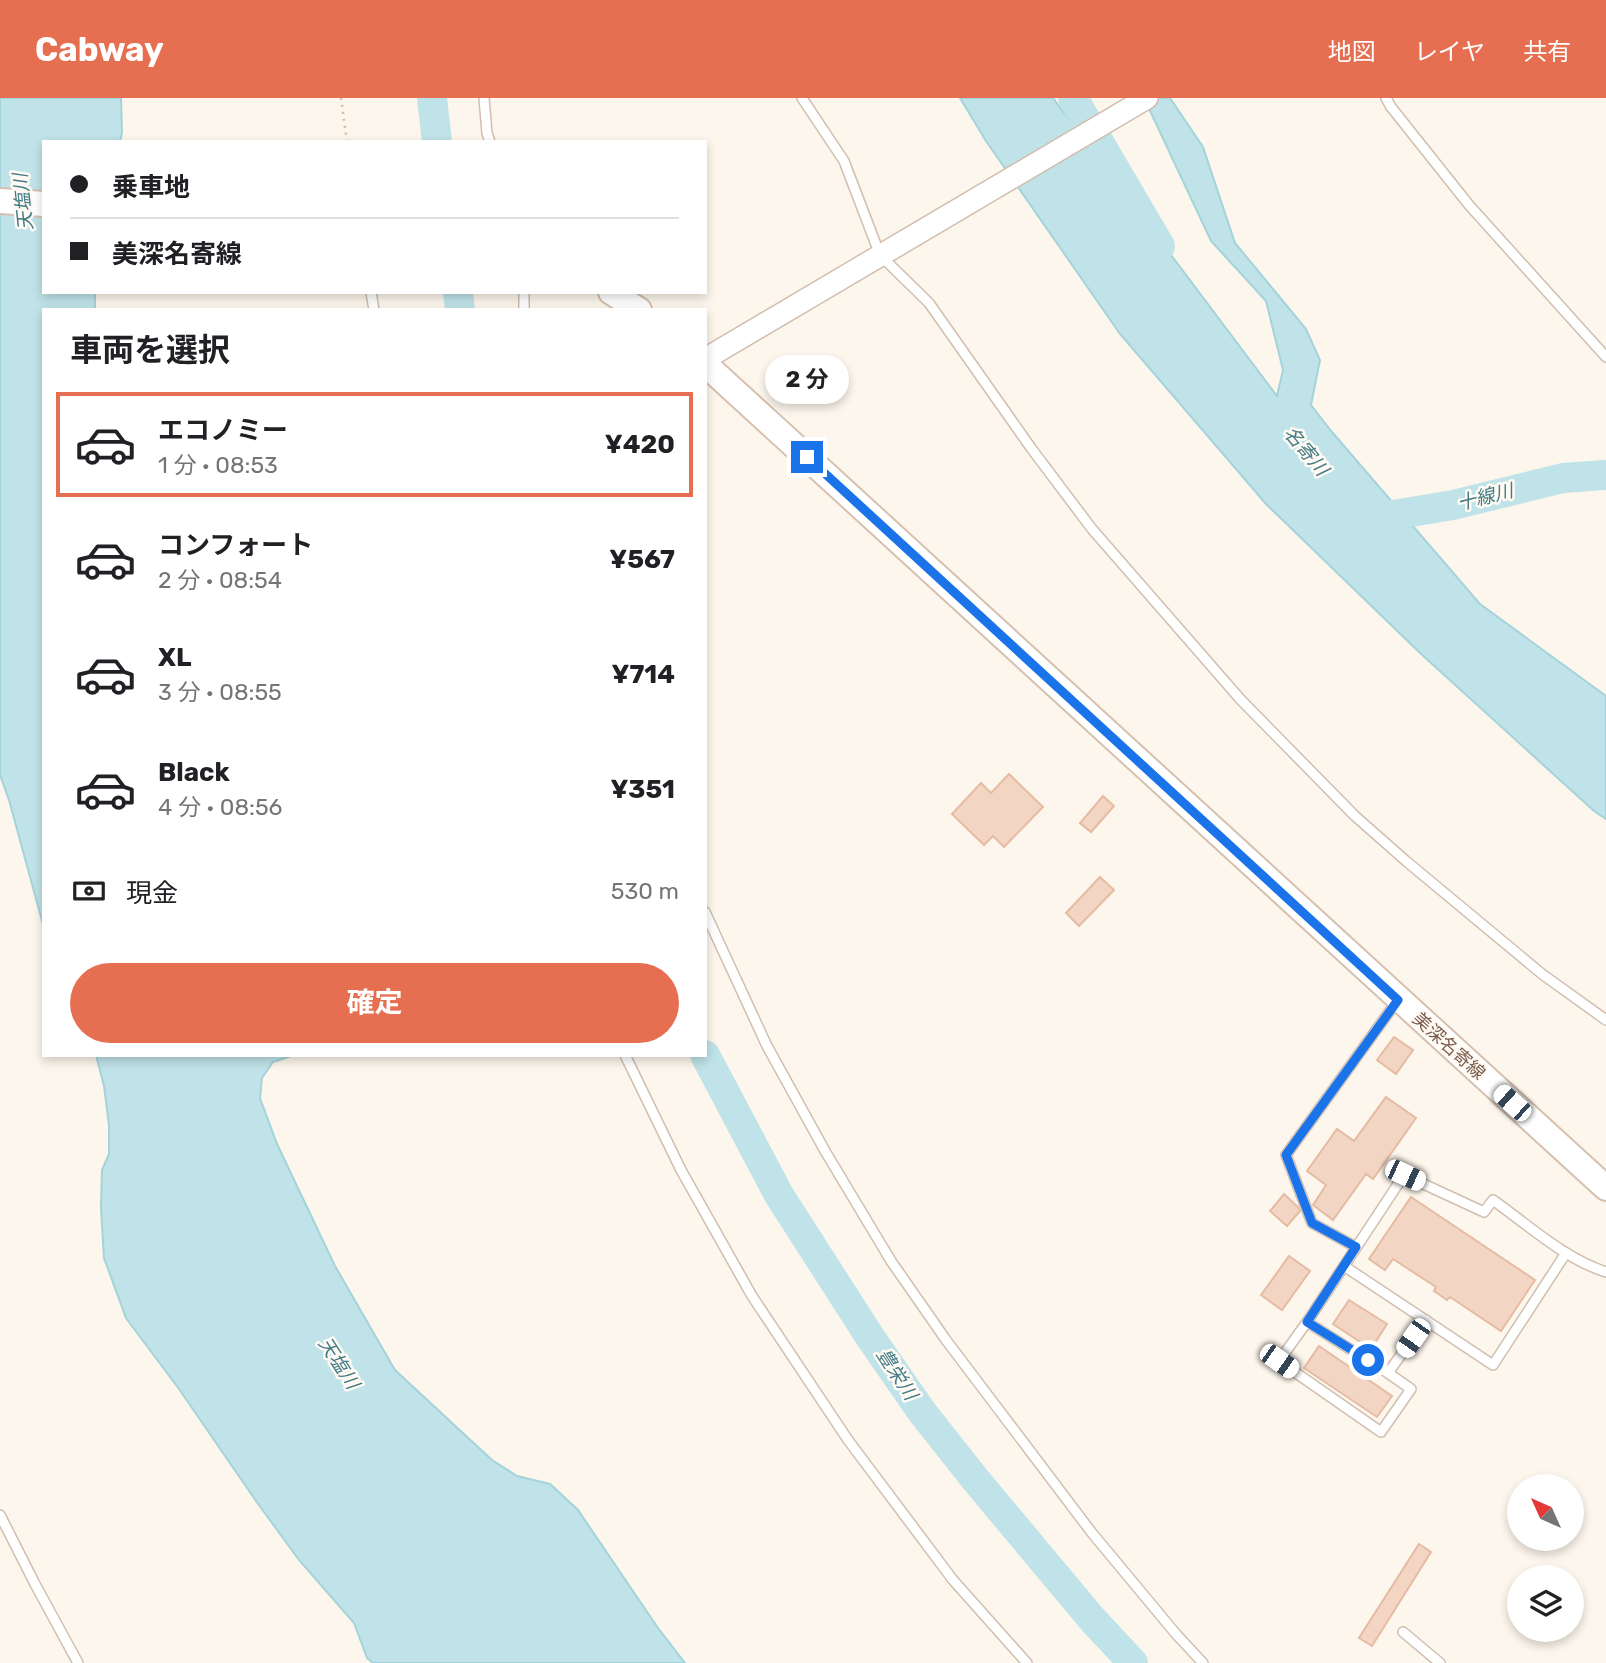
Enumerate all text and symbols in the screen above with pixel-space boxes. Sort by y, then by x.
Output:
text: Cabway [35,30,164,69]
text: 地図 [1328,38,1376,66]
text: レイヤ [1414,38,1485,66]
text: 共有 [1523,38,1571,66]
water label: 天塩川 [8,170,37,232]
text: 乗車地 [112,172,190,203]
text: 美深名寄線 [112,239,242,270]
text: 車両を選択 [70,331,230,369]
callout: 2 分 [765,356,849,404]
text: 2 分 [786,365,828,393]
icon: car [74,413,137,476]
text: エコノミー [158,415,288,446]
water label: 名寄川 [1279,422,1334,482]
text: ¥420 [605,429,675,460]
route end [791,441,823,473]
text: 1 分 · 08:53 [158,451,278,479]
water label: 十線川 [1455,478,1517,515]
icon: car [74,528,137,591]
text: コンフォート [158,530,313,561]
text: ¥567 [609,544,675,575]
text: 2 分 · 08:54 [158,566,282,594]
text: XL [158,642,191,673]
icon: car [74,643,137,706]
text: ¥714 [612,659,675,690]
text: 3 分 · 08:55 [158,678,282,706]
text: Black [158,757,230,788]
icon: car [74,758,137,821]
text: ¥351 [610,774,675,805]
text: 4 分 · 08:56 [158,793,282,821]
icon: cash [70,872,108,910]
text: 530 m [611,877,679,905]
text: 現金 [126,878,178,909]
button: 確定 [70,963,679,1043]
street label: 美深名寄線 [1408,1008,1490,1084]
car [1490,1081,1535,1125]
car [1382,1157,1429,1193]
car [1393,1315,1434,1361]
water label: 天塩川 [314,1333,365,1395]
car [1256,1340,1303,1382]
water label: 豊栄川 [872,1344,923,1406]
route start [1352,1344,1384,1376]
north arrow [1507,1474,1584,1550]
map controls [1507,1474,1584,1642]
button: layers [1507,1565,1584,1642]

